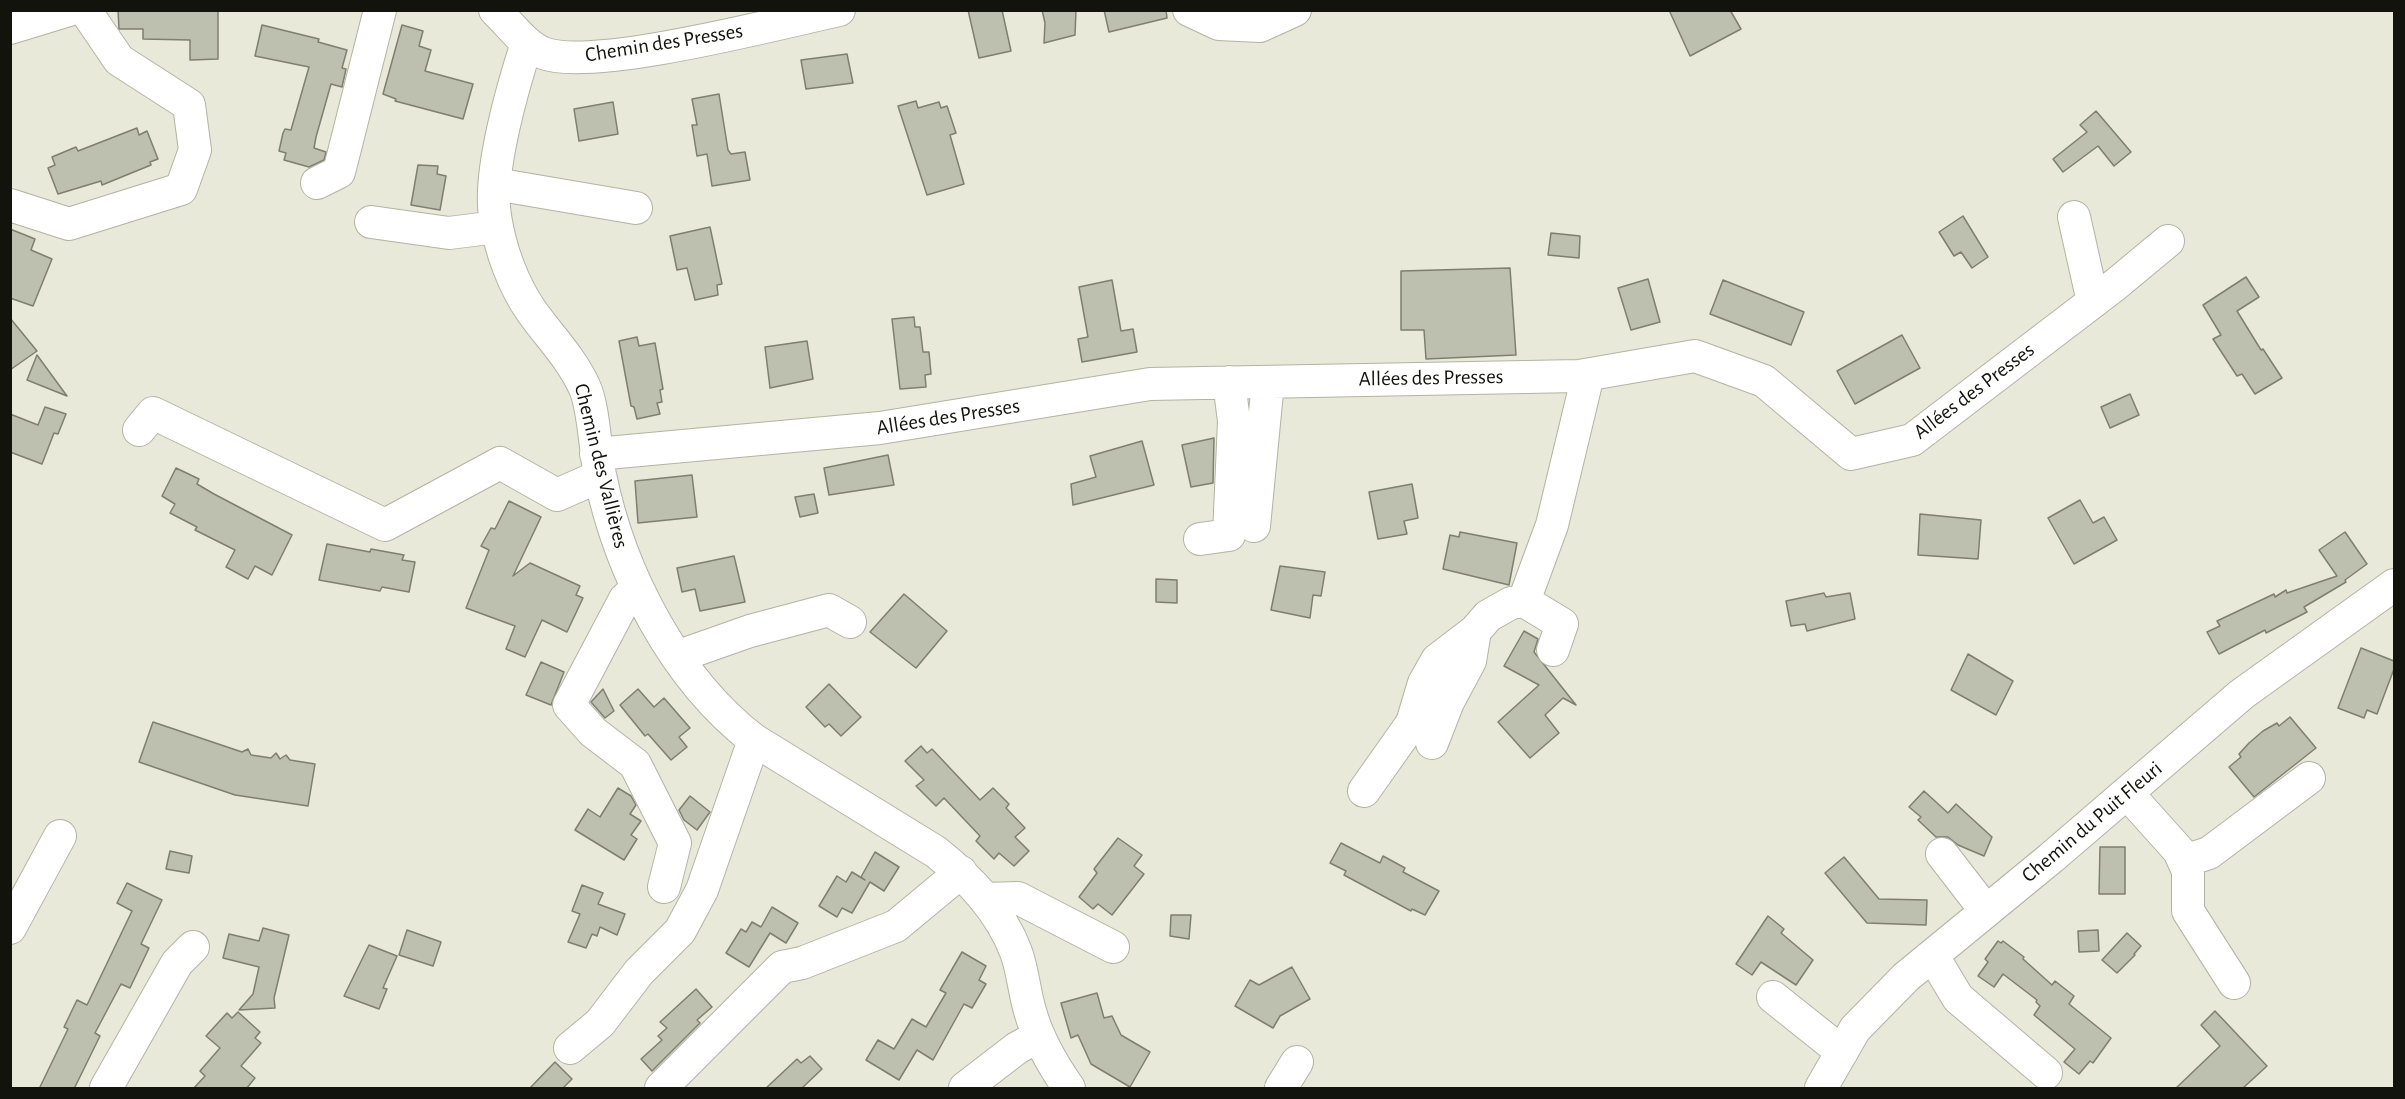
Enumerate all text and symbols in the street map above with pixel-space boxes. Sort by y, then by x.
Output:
street label: Chemin des Presses [583,18,745,68]
street label: Allées des Presses [1909,337,2039,445]
street label: Allées des Presses [1358,364,1504,392]
street label: Chemin des Vallières [568,381,634,551]
street label: Allées des Presses [874,393,1022,441]
street label: Chemin du Puit Fleuri [2017,756,2167,888]

